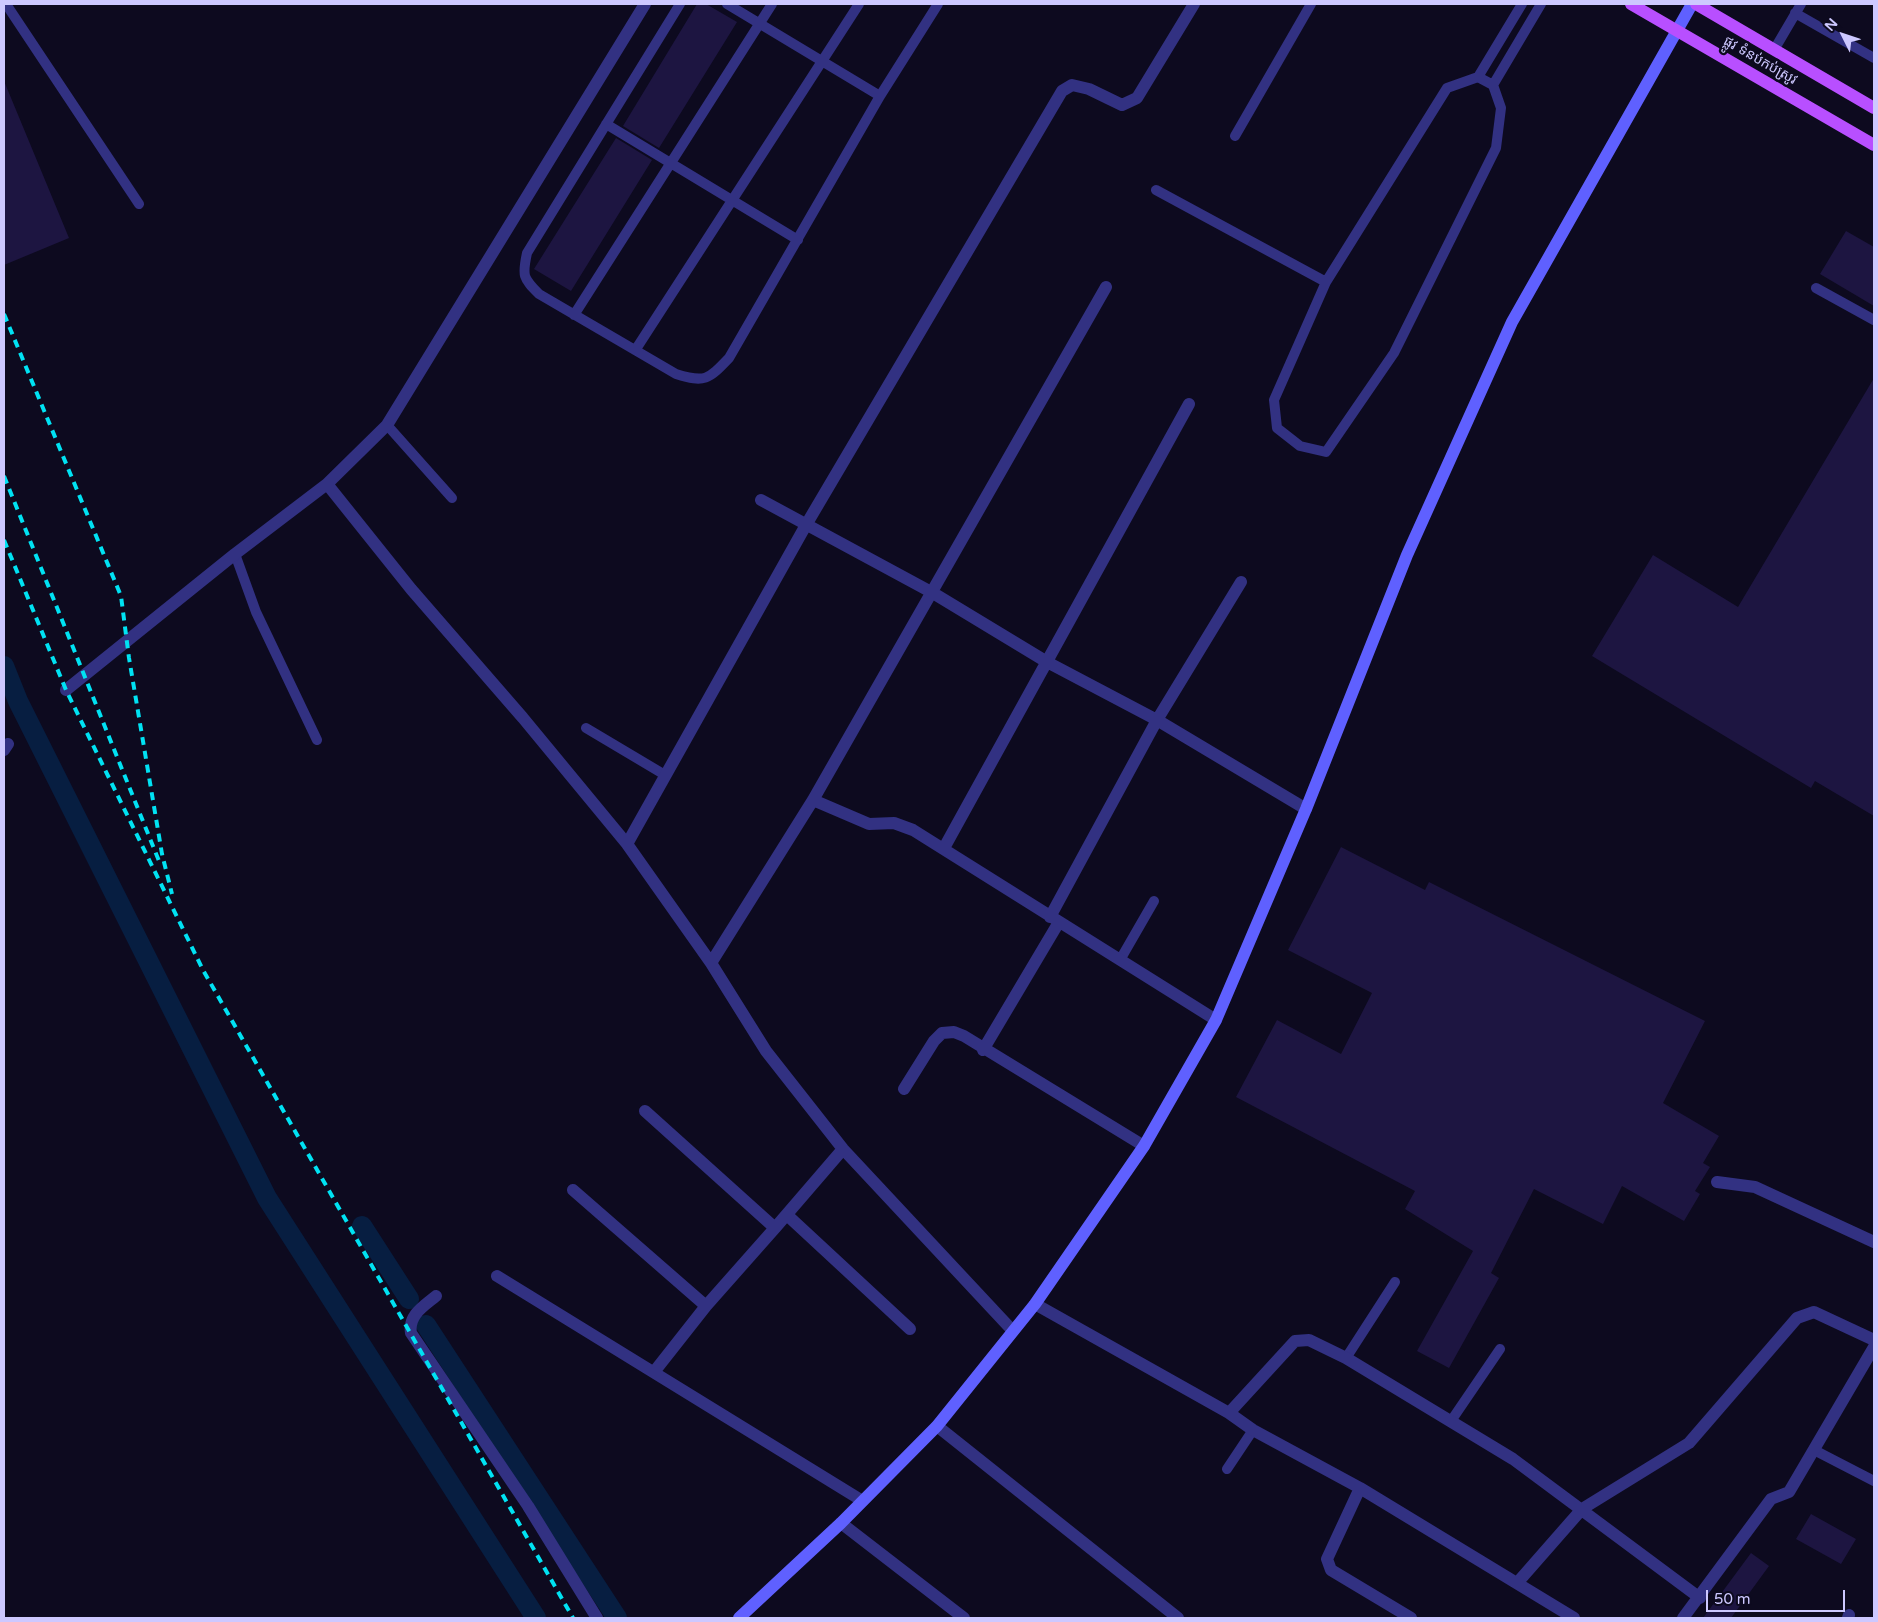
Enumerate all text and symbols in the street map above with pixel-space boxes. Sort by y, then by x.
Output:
north arrow [1818,10,1868,60]
text: N [1821,15,1841,35]
street label: ផ្លូវ ទំនប់កប់ស្រូវ [1720,33,1800,89]
scale bar [1708,1580,1847,1612]
text: 50 m [1714,1590,1751,1608]

